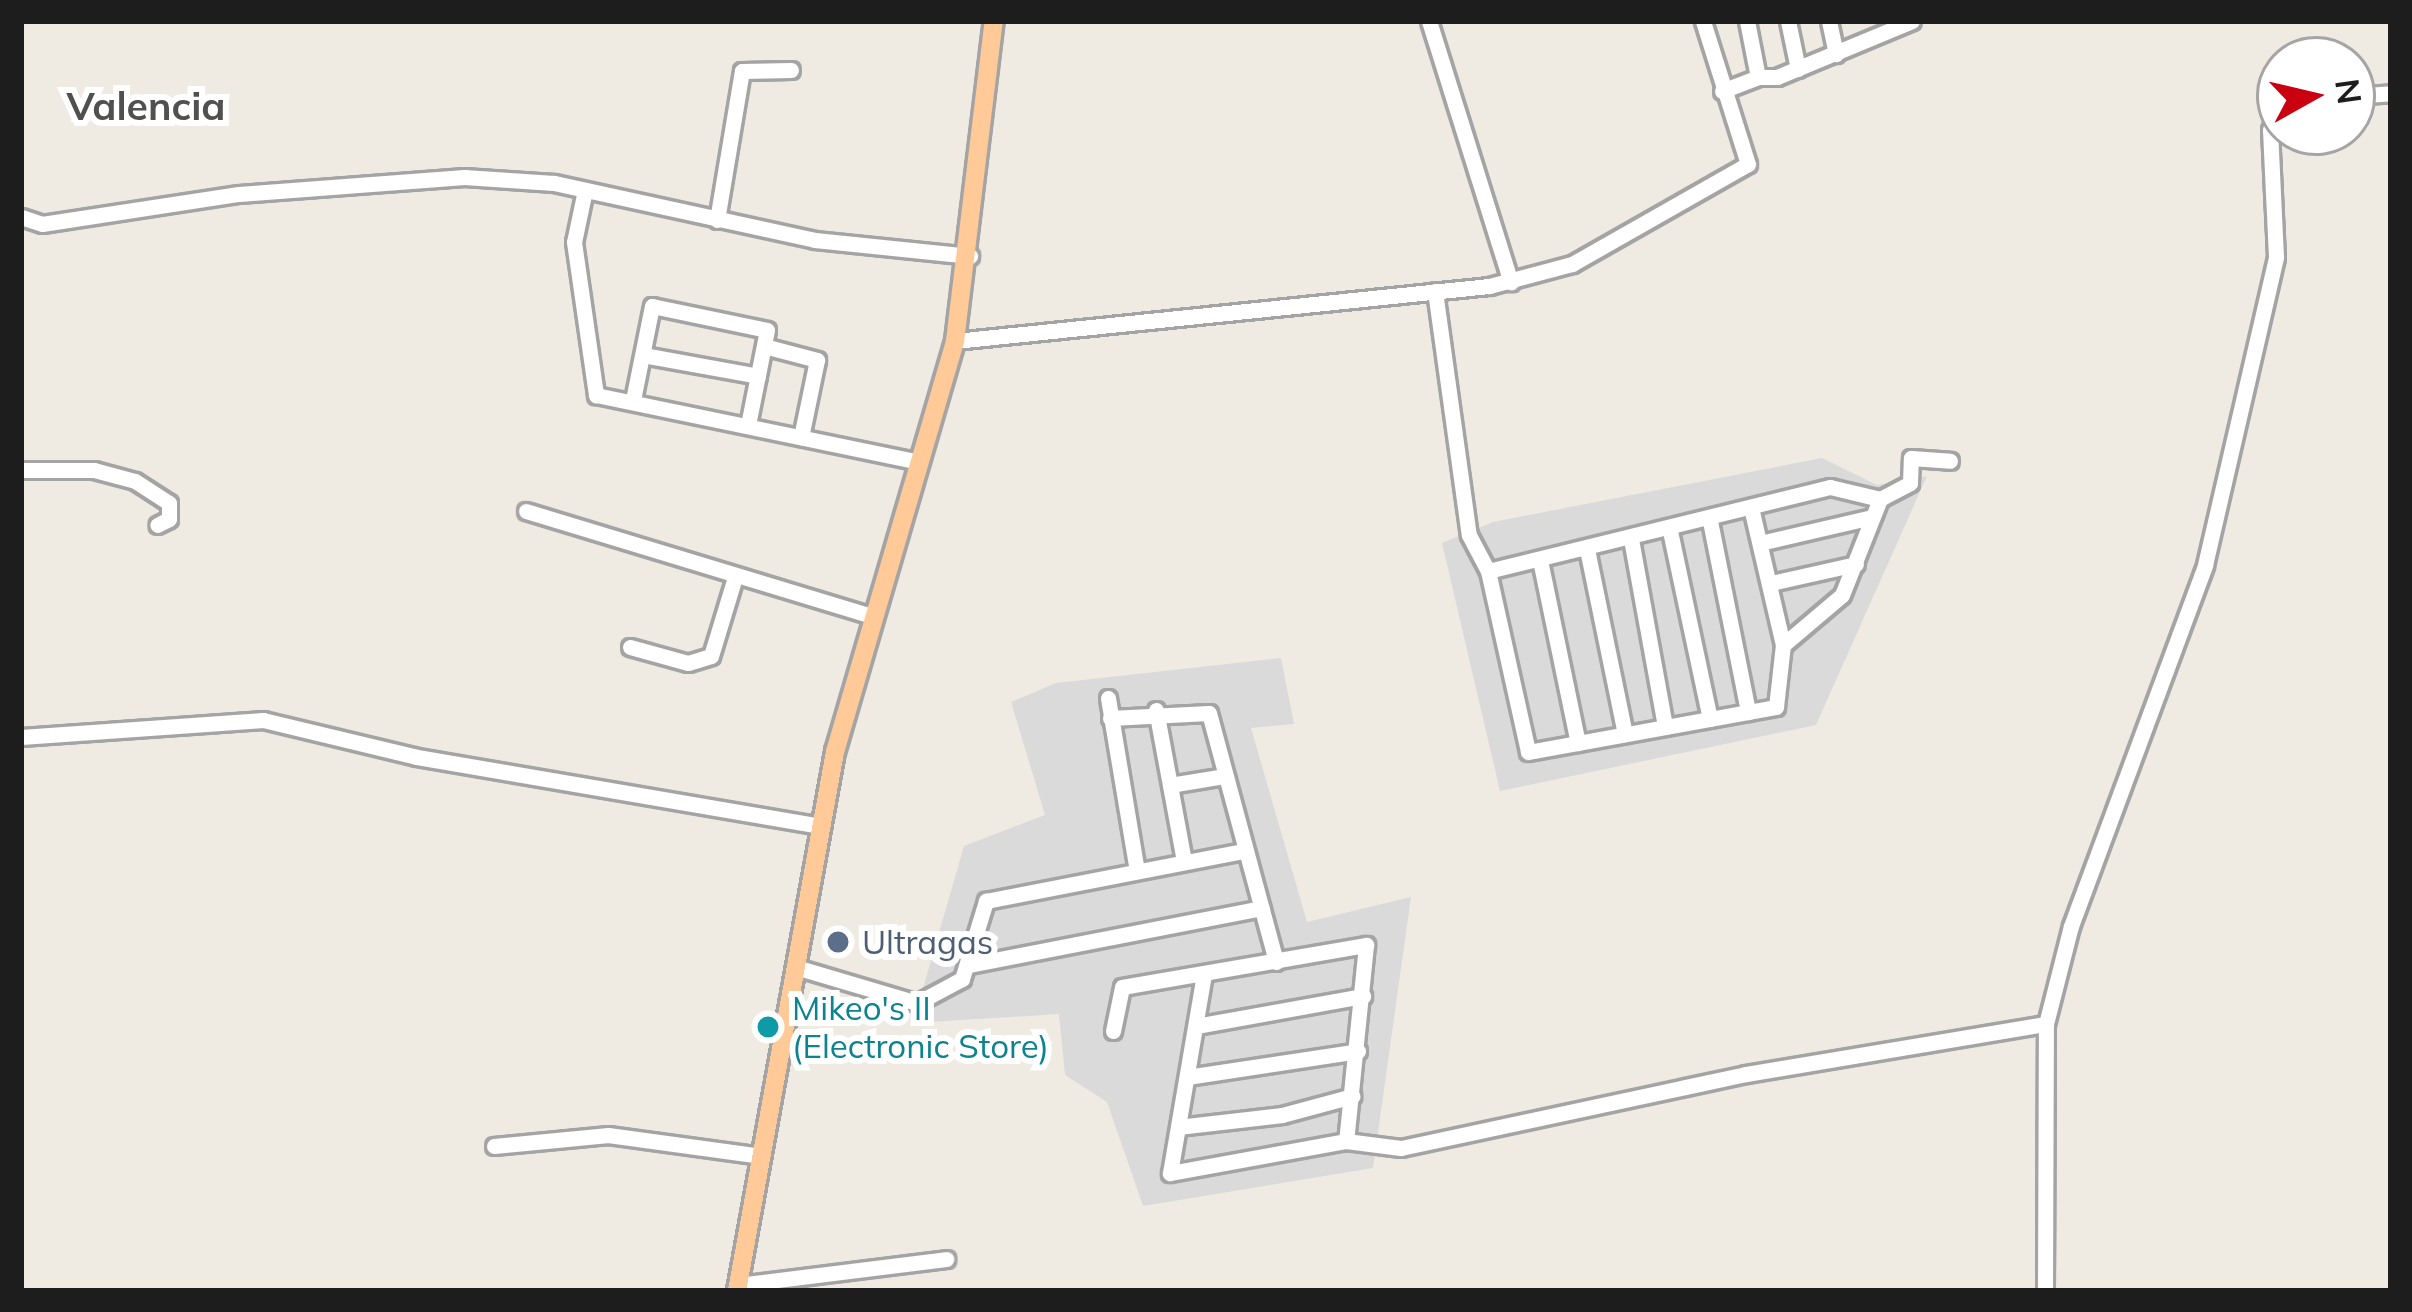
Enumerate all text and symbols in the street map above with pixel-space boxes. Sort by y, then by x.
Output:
north arrow [2256,36,2376,156]
text: N [2327,76,2371,107]
district label: Valencia [66,83,226,129]
place label: Ultragas [862,922,993,962]
marker: Ultragas [825,929,851,955]
place label: Mikeo's II (Electronic Store) [792,988,1049,1066]
marker: Mikeo's II (Electronic Store) [755,1014,781,1040]

